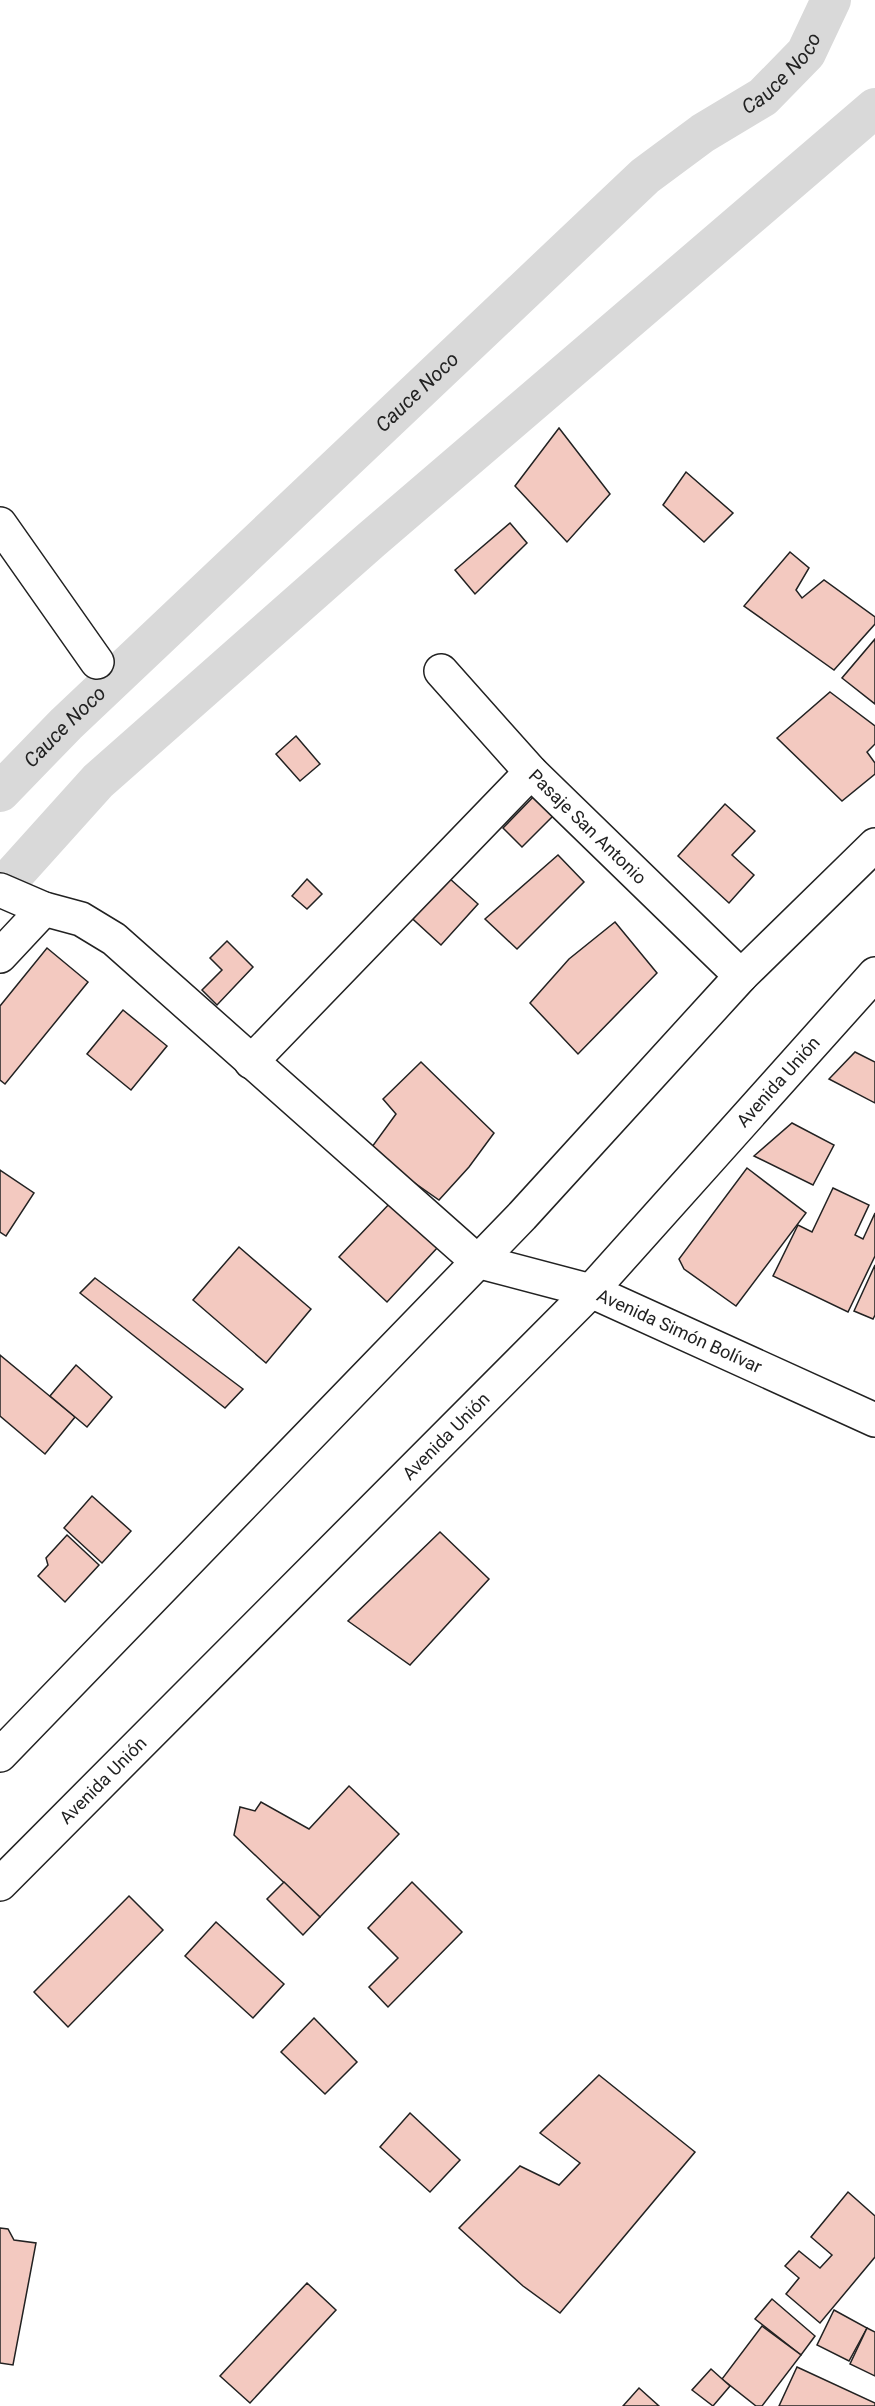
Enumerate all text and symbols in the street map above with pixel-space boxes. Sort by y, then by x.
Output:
water label: Cauce Noco [737,29,826,119]
water label: Cauce Noco [370,347,464,437]
water label: Cauce Noco [19,681,111,772]
street label: Pasaje San Antonio [525,765,651,888]
street label: Avenida Unión [732,1032,824,1131]
street label: Avenida Simón Bolívar [594,1284,765,1377]
street label: Avenida Unión [398,1388,494,1484]
street label: Avenida Unión [55,1732,151,1828]

